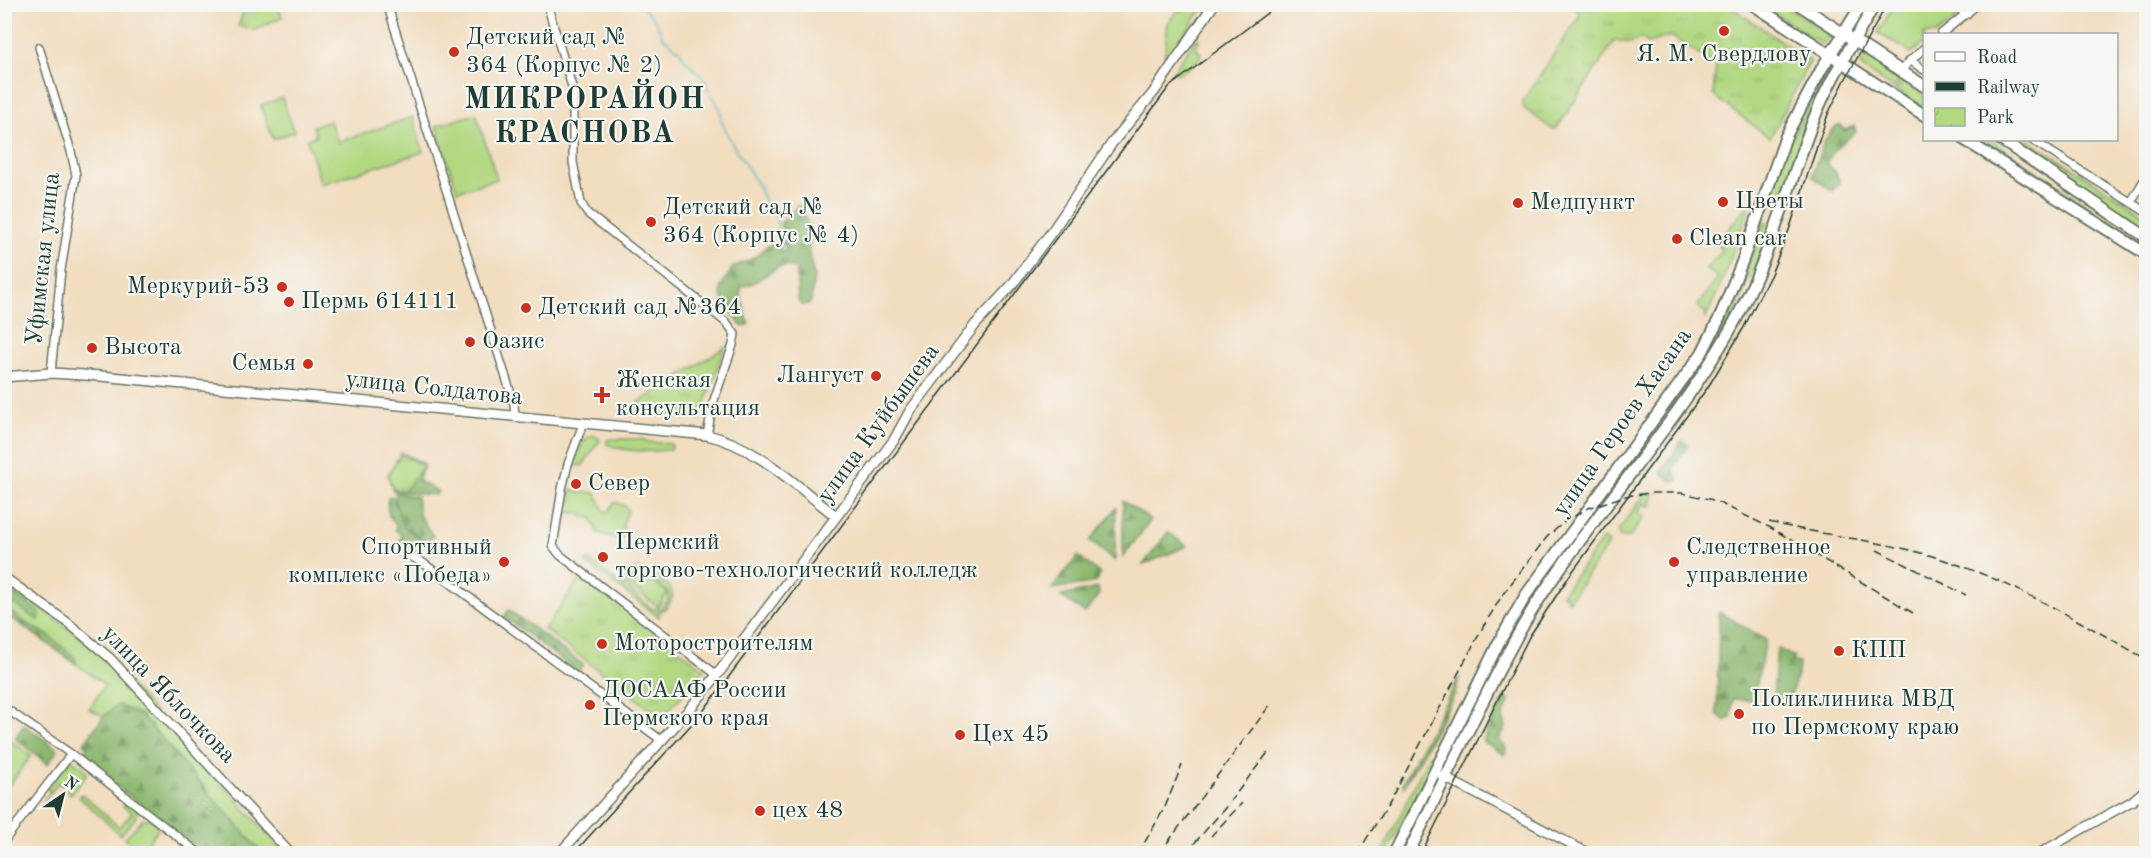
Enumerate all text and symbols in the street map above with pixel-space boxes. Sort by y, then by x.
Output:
marker: Я. М. Свердлову [1717,24,1731,38]
place label: Детский сад № 364 (Корпус № 2) [466,26,662,78]
legend [1923,33,2118,141]
place label: Я. М. Свердлову [1636,43,1812,67]
marker: Детский сад № 364 (Корпус № 2) [447,45,461,59]
text: Road [1977,49,2017,67]
district label: МИКРОРАЙОН КРАСНОВА [464,78,706,149]
text: Railway [1977,79,2040,97]
text: Park [1977,109,2014,127]
street label: Уфимская улица [23,171,65,347]
place label: Цветы [1735,190,1804,214]
place label: Медпункт [1530,191,1635,215]
marker: Цветы [1716,195,1730,209]
place label: Детский сад № 364 (Корпус № 4) [663,196,859,248]
marker: Медпункт [1511,196,1525,210]
marker: Детский сад № 364 (Корпус № 4) [644,215,658,229]
place label: Clean car [1689,227,1786,251]
marker: Clean car [1670,232,1684,246]
place label: Меркурий-53 [127,275,270,299]
marker: Меркурий-53 [275,280,289,294]
place label: Пермь 614111 [301,290,459,314]
marker: Пермь 614111 [282,295,296,309]
place label: Детский сад №364 [538,296,741,320]
marker: Детский сад №364 [519,301,533,315]
street label: улица Героев Хасана [1549,324,1697,522]
place label: Оазис [482,330,544,354]
marker: Оазис [463,335,477,349]
place label: Высота [104,336,182,360]
street label: улица Куйбышева [813,340,945,508]
marker: Высота [85,341,99,355]
place label: Семья [231,352,296,376]
marker: Семья [301,357,315,371]
place label: Лангуст [776,364,864,388]
street label: улица Солдатова [344,368,524,410]
place label: Женская консультация [616,369,760,421]
marker: Лангуст [869,369,883,383]
marker: Женская консультация [593,386,611,404]
place label: Север [588,472,650,496]
marker: Север [569,477,583,491]
place label: Пермский торгово-технологический колледж [615,531,978,583]
place label: Спортивный комплекс «Победа» [288,536,492,588]
place label: Следственное управление [1686,536,1831,588]
marker: Пермский торгово-технологический колледж [596,550,610,564]
marker: Спортивный комплекс «Победа» [497,555,511,569]
marker: Следственное управление [1667,555,1681,569]
street label: улица Яблочкова [96,621,240,769]
place label: Моторостроителям [614,632,813,656]
marker: Моторостроителям [595,637,609,651]
place label: КПП [1851,639,1906,663]
marker: КПП [1832,644,1846,658]
place label: ДОСААФ России Пермского края [602,679,787,731]
place label: Поликлиника МВД по Пермскому краю [1751,688,1959,740]
marker: ДОСААФ России Пермского края [583,698,597,712]
marker: Поликлиника МВД по Пермскому краю [1732,707,1746,721]
place label: Цех 45 [972,723,1049,747]
marker: Цех 45 [953,728,967,742]
north arrow [33,765,93,825]
text: N [61,774,81,795]
place label: цех 48 [772,799,843,823]
marker: цех 48 [753,804,767,818]

